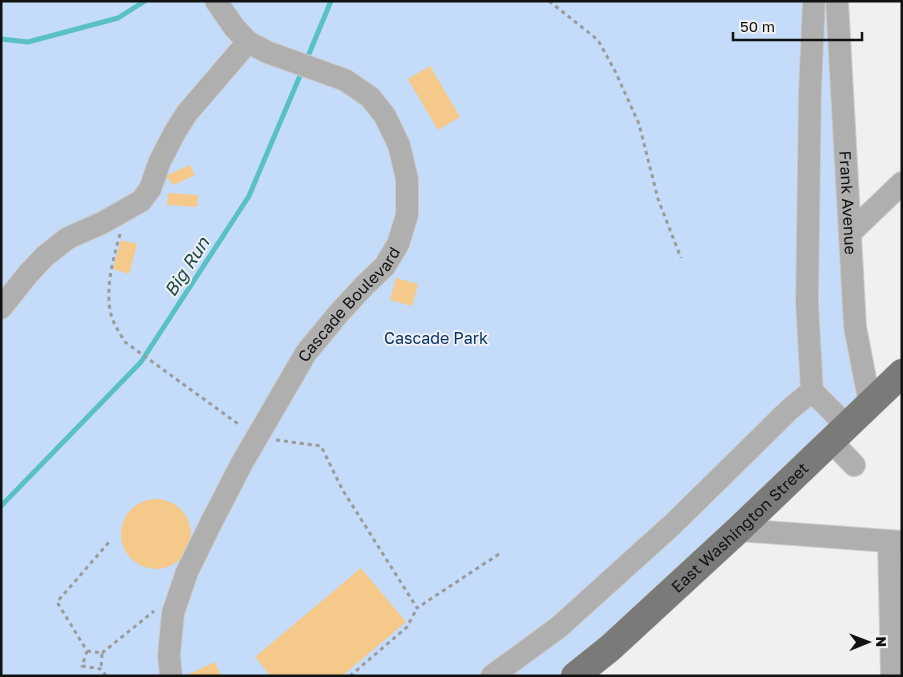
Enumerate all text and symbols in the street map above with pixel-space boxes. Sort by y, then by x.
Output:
scale bar [733,10,862,42]
text: 50 m [740,17,775,35]
street label: Frank Avenue [835,150,861,255]
water label: Big Run [159,232,214,300]
street label: Cascade Boulevard [293,243,404,365]
park label: Cascade Park [384,328,488,348]
street label: East Washington Street [667,458,812,597]
north arrow [843,617,893,667]
text: N [873,636,890,647]

